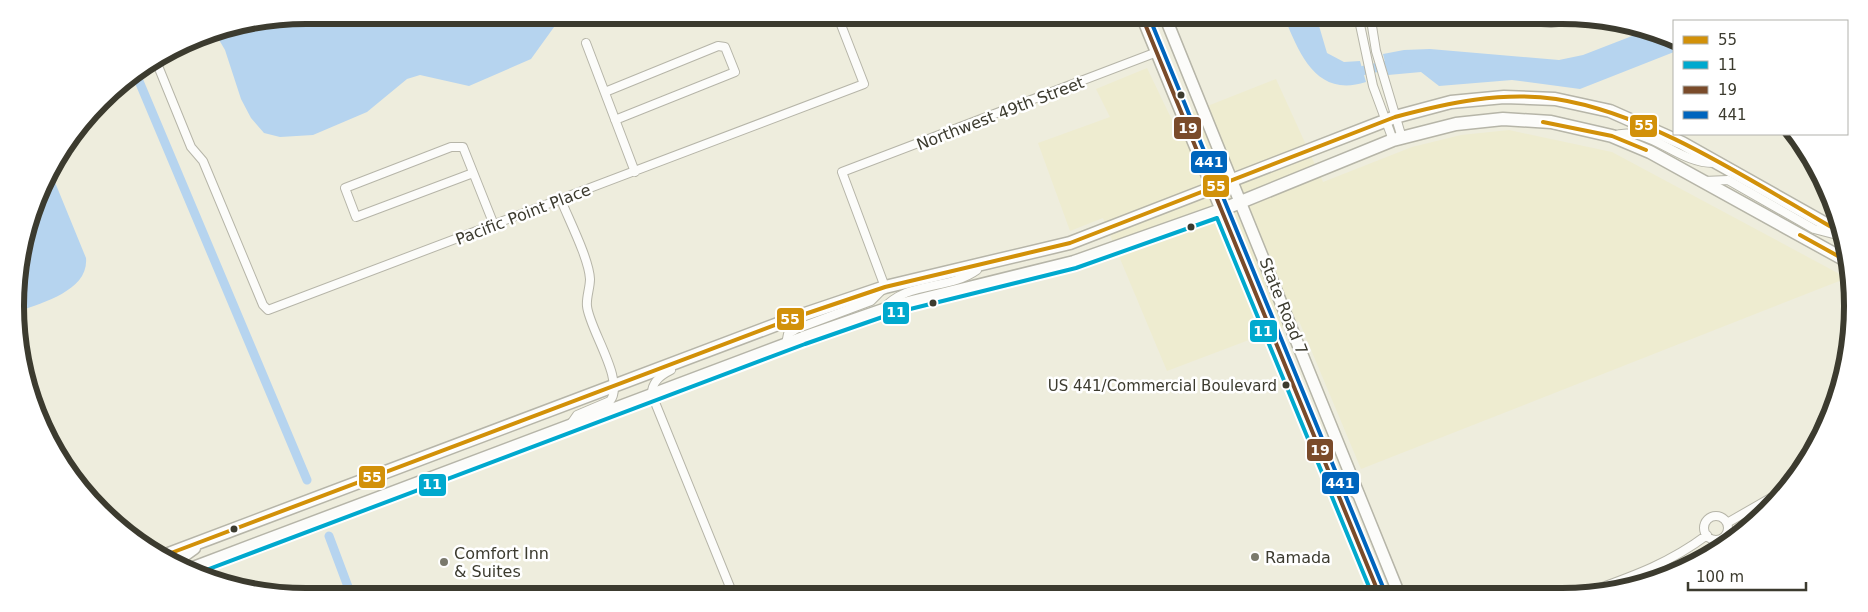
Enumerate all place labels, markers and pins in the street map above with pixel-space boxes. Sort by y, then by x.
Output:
unlabelled marker [1176,90,1186,100]
unlabelled marker [1186,222,1196,232]
unlabelled marker [928,298,938,308]
place label: US 441/Commercial Boulevard [1048,377,1277,395]
marker: US 441/Commercial Boulevard [1281,380,1291,390]
unlabelled marker [229,524,239,534]
place label: Comfort Inn & Suites [454,544,549,581]
place label: Ramada [1265,548,1331,567]
marker: Ramada [1249,551,1261,563]
marker: Comfort Inn & Suites [438,556,450,568]

